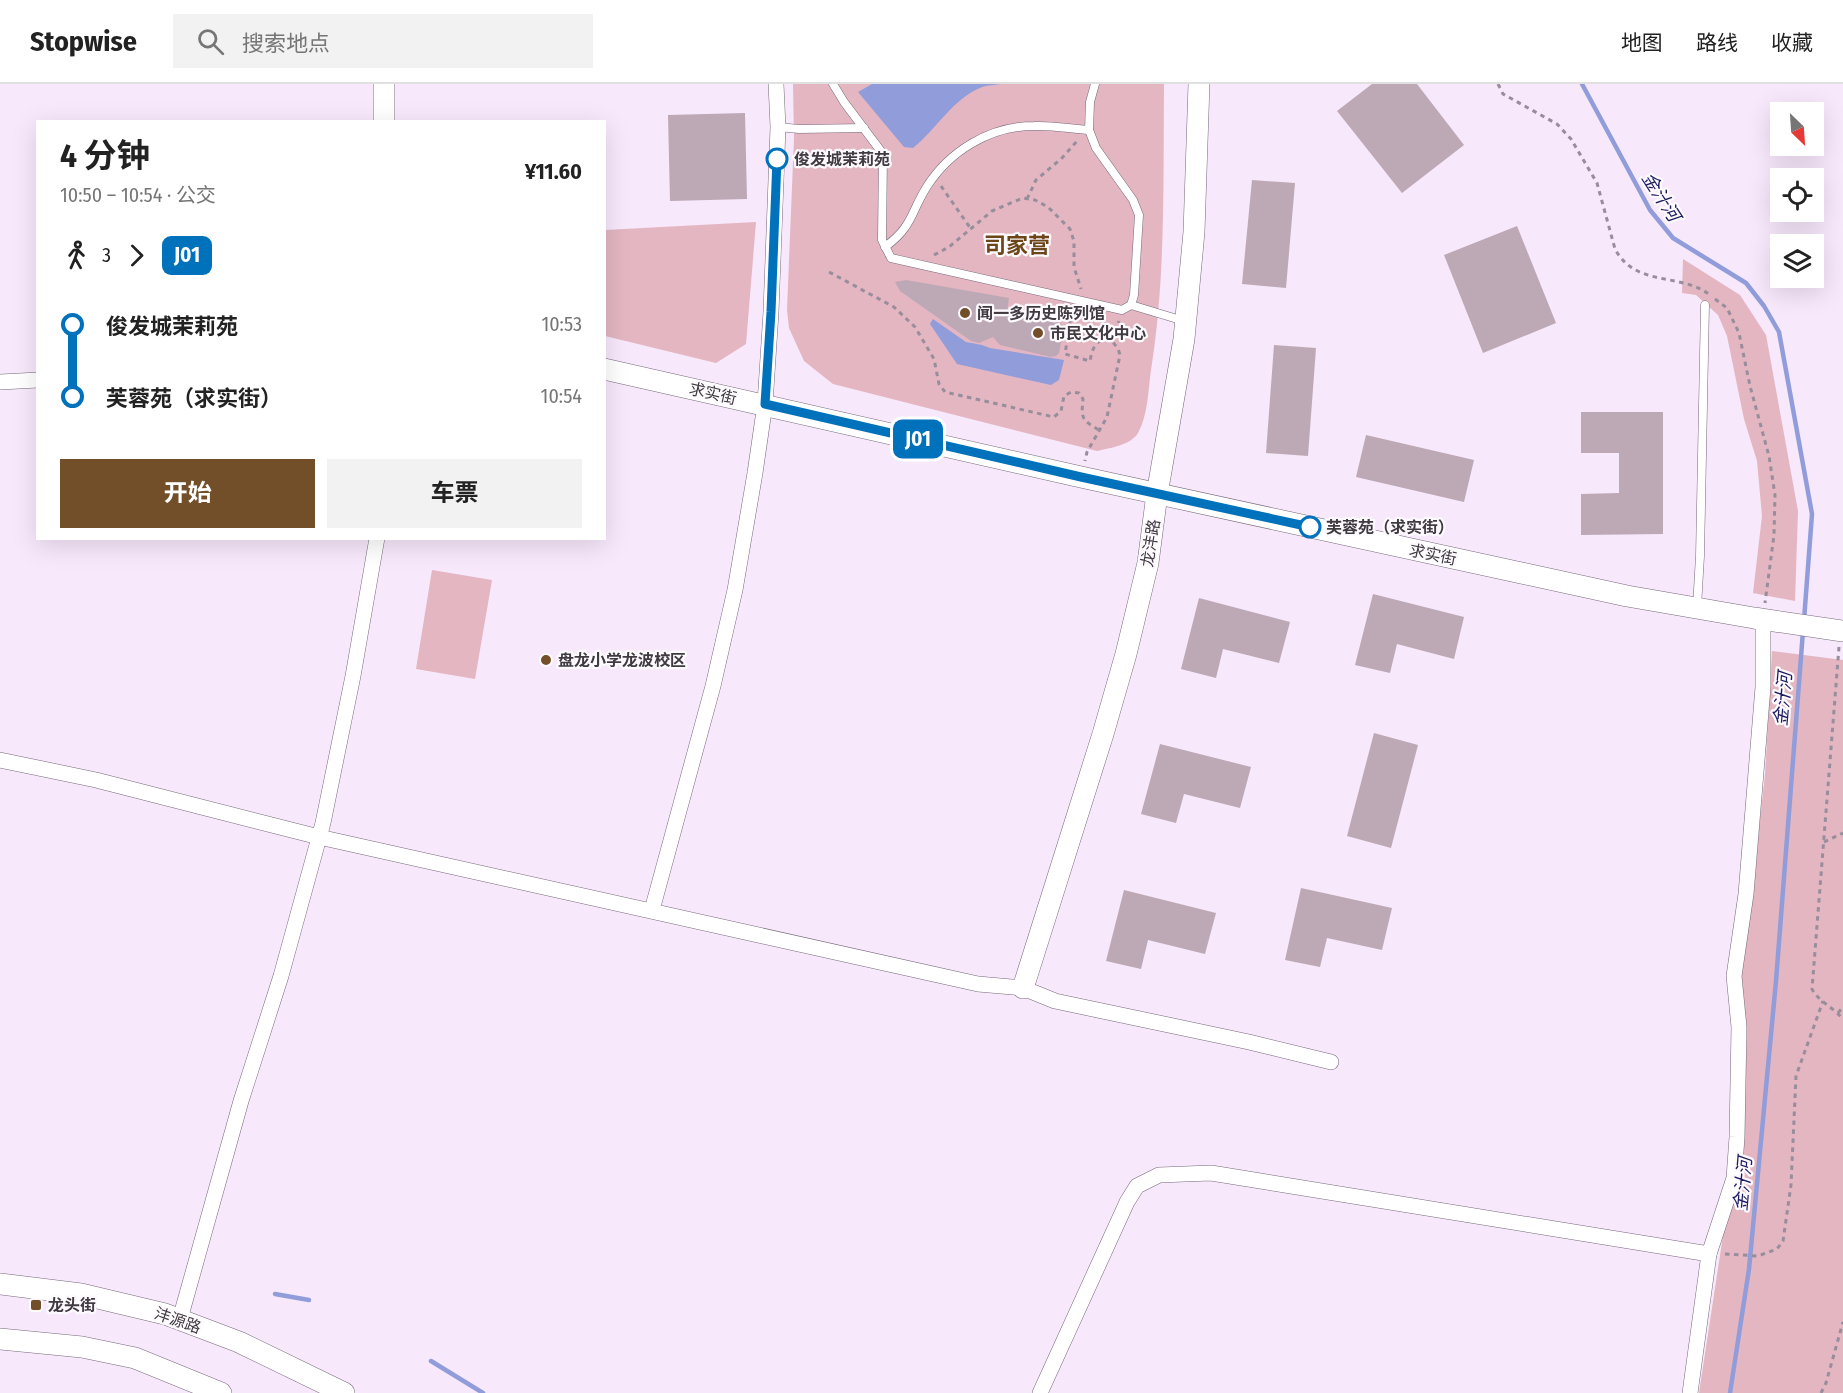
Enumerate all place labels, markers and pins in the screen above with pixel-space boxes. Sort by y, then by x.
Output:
marker: 俊发城茉莉苑 [766,148,788,170]
place label: 俊发城茉莉苑 [794,150,890,169]
place label: 闻一多历史陈列馆 [977,304,1105,323]
marker: 闻一多历史陈列馆 [958,306,972,320]
place label: 市民文化中心 [1050,324,1146,343]
marker: 市民文化中心 [1031,326,1045,340]
marker: 芙蓉苑（求实街） [1299,516,1321,538]
place label: 芙蓉苑（求实街） [1326,518,1454,537]
place label: 盘龙小学龙波校区 [558,651,686,670]
marker: 盘龙小学龙波校区 [539,653,553,667]
place label: 龙头街 [48,1296,96,1315]
marker: 龙头街 [29,1298,43,1312]

